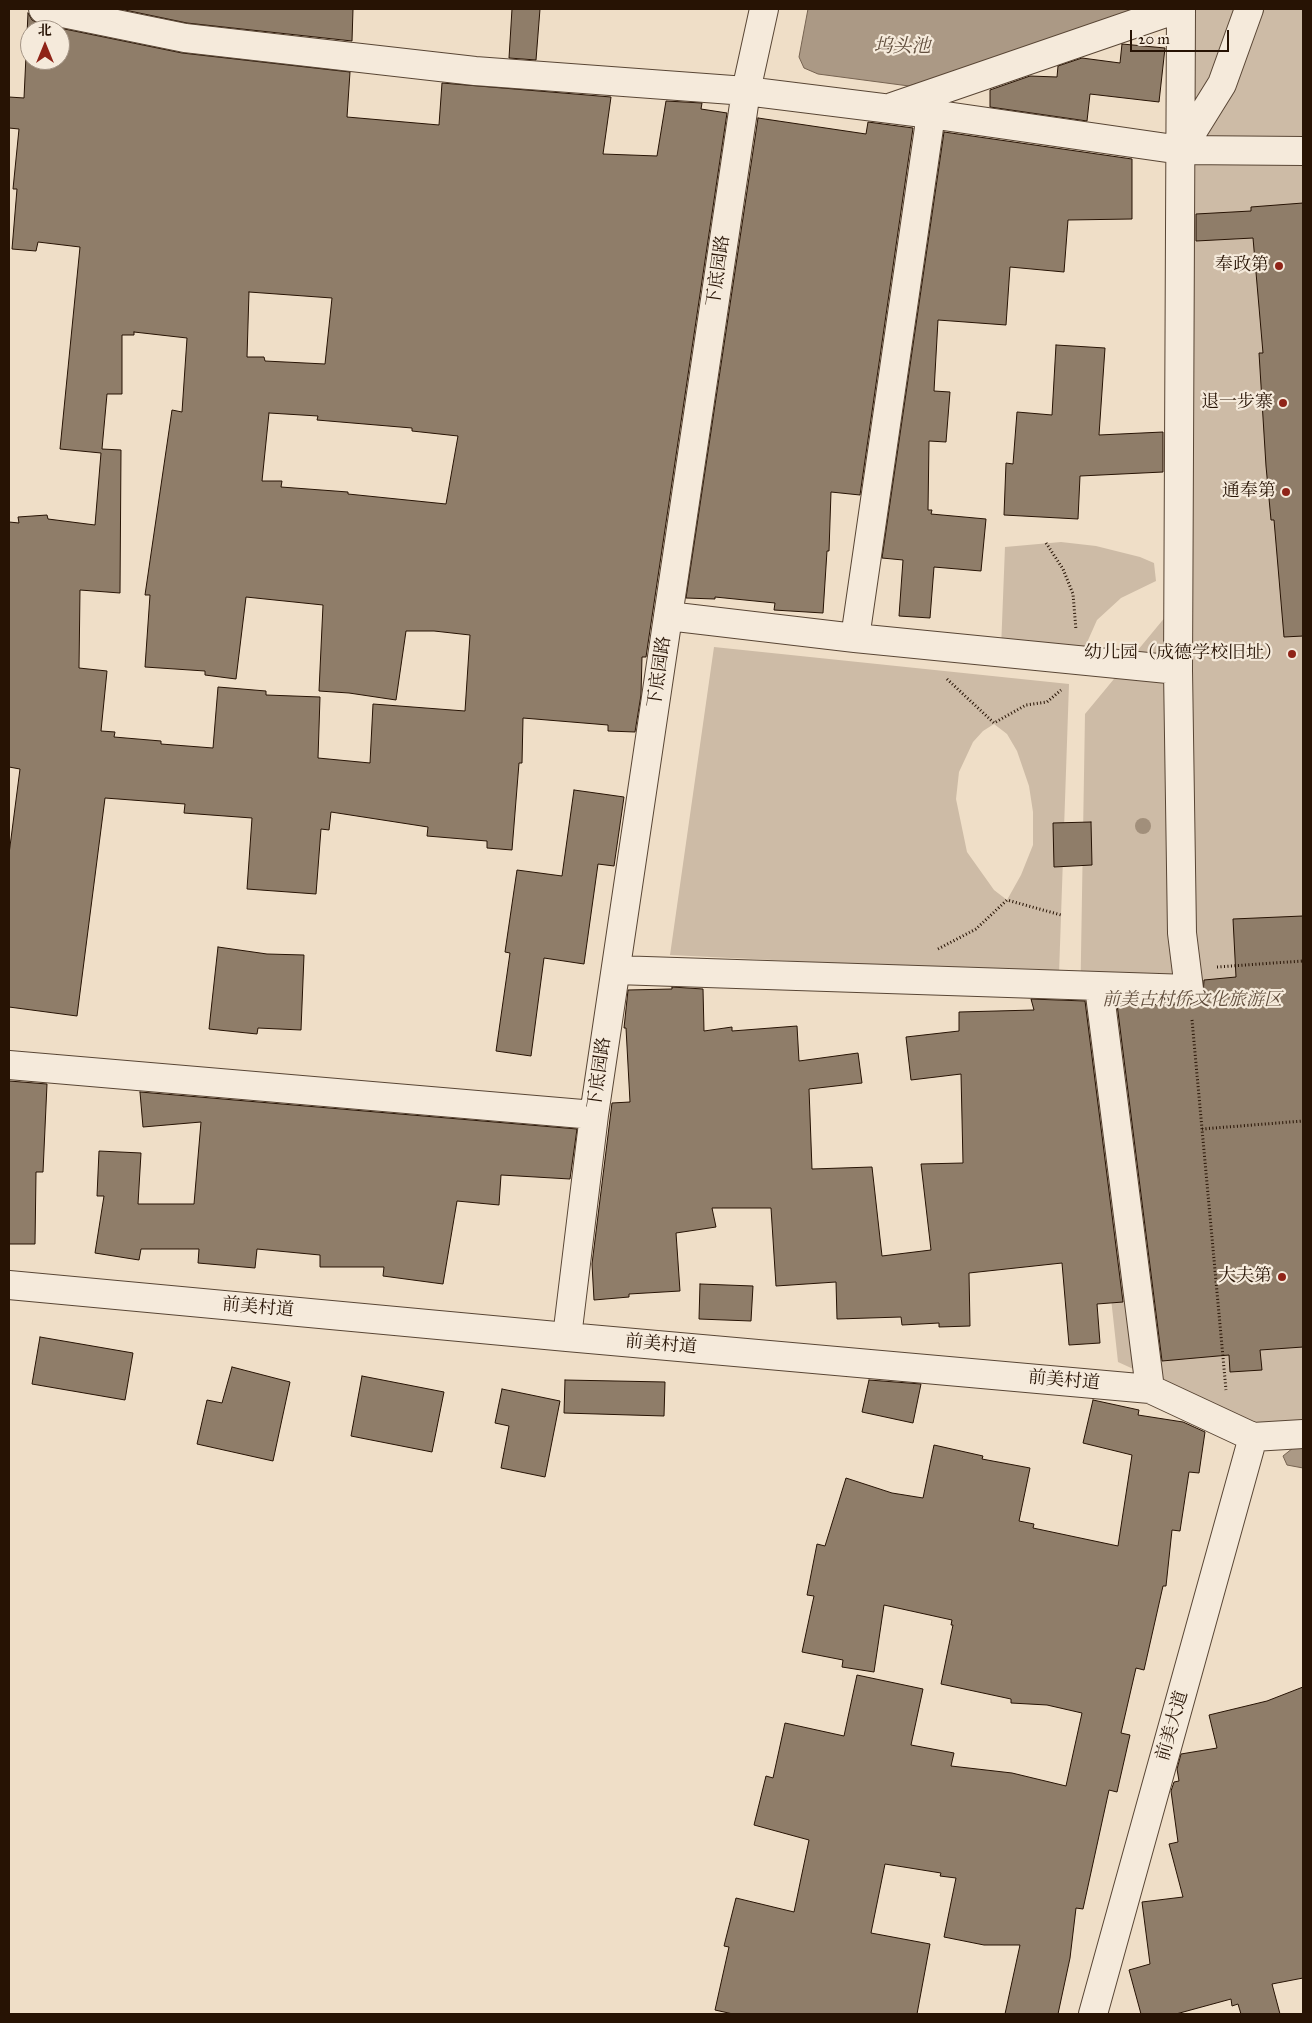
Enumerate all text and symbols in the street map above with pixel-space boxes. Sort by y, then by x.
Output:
north arrow [20,20,70,70]
scale bar [1132,20,1231,52]
text: 北 [38,22,52,39]
text: 20 m [1138,30,1170,48]
water label: 坞头池 [874,36,930,58]
street label: 下底园路 [703,234,735,308]
place label: 奉政第 [1215,255,1269,277]
marker: 奉政第 [1273,260,1285,272]
place label: 退一步寨 [1201,392,1273,414]
marker: 退一步寨 [1277,397,1289,409]
place label: 通奉第 [1222,481,1276,503]
marker: 通奉第 [1280,486,1292,498]
street label: 下底园路 [644,635,676,709]
place label: 幼儿园（成德学校旧址） [1084,643,1282,665]
marker: 幼儿园（成德学校旧址） [1286,648,1298,660]
park label: 前美古村侨文化旅游区 [1102,990,1282,1012]
street label: 下底园路 [584,1036,616,1110]
place label: 大夫第 [1218,1266,1272,1288]
marker: 大夫第 [1276,1271,1288,1283]
street label: 前美村道 [221,1294,295,1322]
street label: 前美村道 [624,1331,698,1359]
street label: 前美村道 [1027,1367,1101,1395]
street label: 前美大道 [1153,1688,1193,1764]

